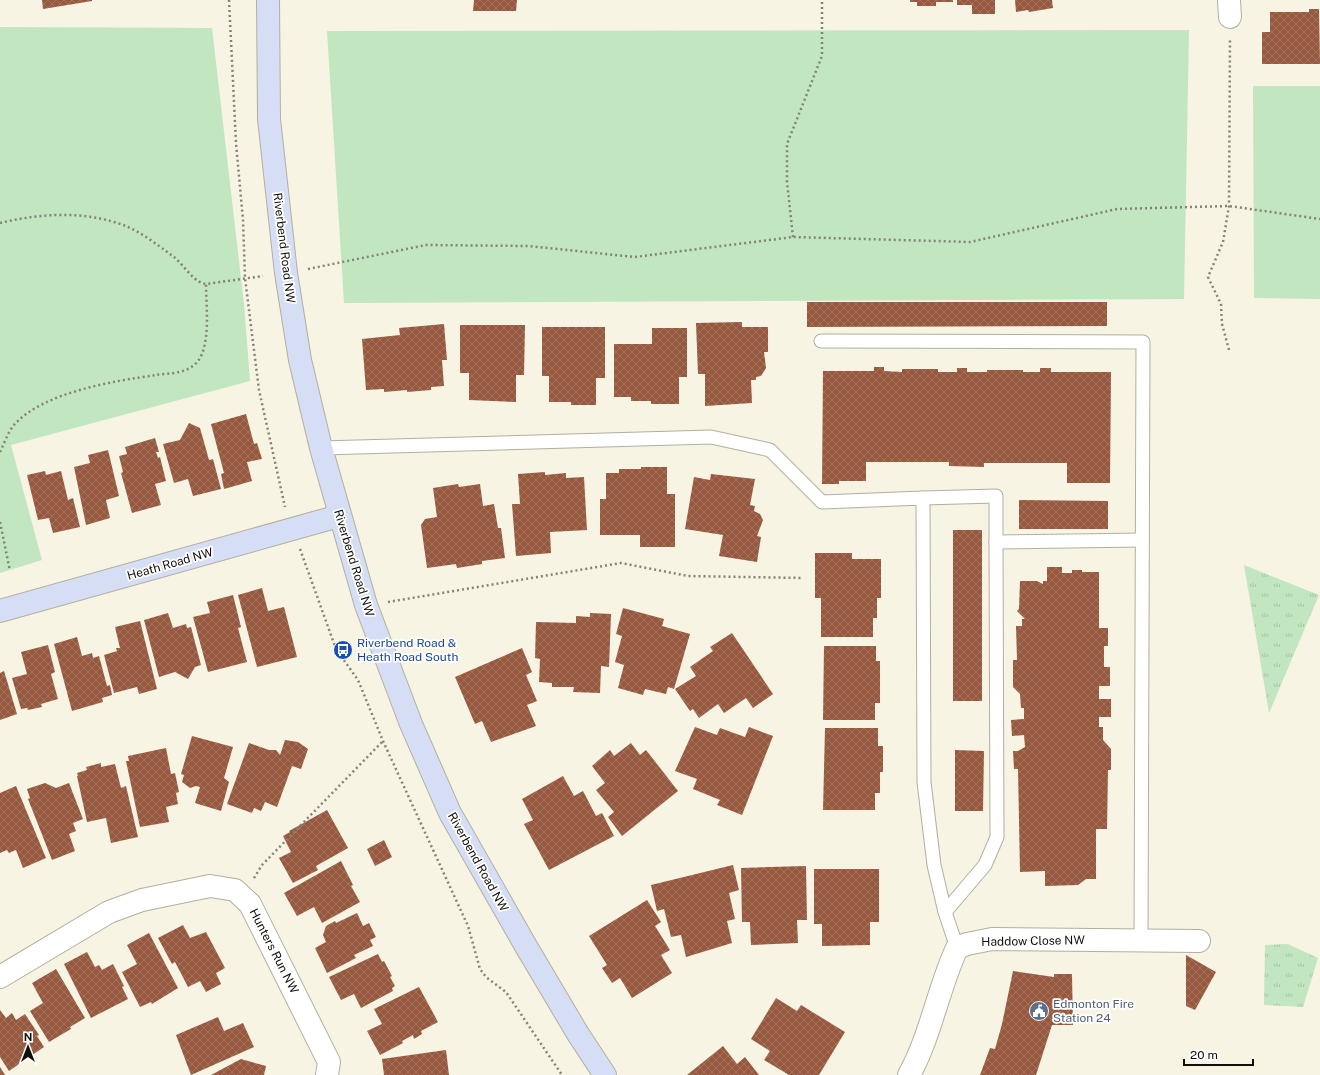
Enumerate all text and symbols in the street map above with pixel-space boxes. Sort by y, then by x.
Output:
street label: Riverbend Road NW [270,192,298,305]
street label: Riverbend Road NW [331,508,377,619]
street label: Heath Road NW [126,545,215,583]
place label: Riverbend Road & Heath Road South [357,636,458,664]
bus stop icon: Riverbend Road & Heath Road South [332,639,354,661]
street label: Riverbend Road NW [445,810,511,915]
street label: Hunters Run NW [247,906,302,996]
street label: Haddow Close NW [981,933,1085,949]
place label: Edmonton Fire Station 24 [1053,997,1134,1025]
public building icon: Edmonton Fire Station 24 [1028,1000,1050,1022]
north arrow [8,1027,48,1067]
text: N [24,1031,32,1043]
scale bar [1184,1041,1253,1067]
text: 20 m [1190,1048,1218,1062]

